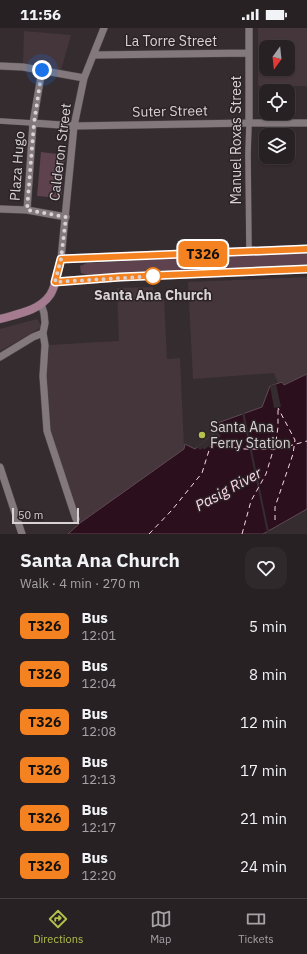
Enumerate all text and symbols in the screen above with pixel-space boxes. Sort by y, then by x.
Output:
text: 11:56 [20,5,61,24]
street label: La Torre Street [125,32,217,50]
north arrow [259,40,295,76]
map controls [259,40,295,164]
your location [32,60,52,80]
street label: Manuel Roxas Street [227,75,245,205]
button: locate [259,84,295,120]
street label: Suter Street [132,101,208,121]
street label: Calderon Street [45,102,75,202]
button: layers [259,128,295,164]
street label: Plaza Hugo [6,130,28,202]
line badge: T326 [175,241,231,267]
text: T326 [186,245,220,263]
marker: Santa Ana Church [144,267,162,285]
place label: Santa Ana Church [94,286,212,304]
place label: Santa Ana Ferry Station [210,418,291,452]
marker: Santa Ana Ferry Station [197,430,207,440]
water label: Pasig River [191,463,265,515]
scale bar [12,506,79,525]
text: 50 m [18,508,43,522]
button: heart [245,547,287,589]
text: Santa Ana Church [20,548,180,572]
text: Walk · 4 min · 270 m [20,575,140,592]
text: Bus [81,608,108,627]
text: T326 [28,617,61,635]
text: 5 min [249,617,287,636]
text: 12:01 [81,627,116,644]
text: Bus [81,656,108,675]
text: T326 [28,665,61,683]
text: 8 min [249,665,287,684]
text: 12:04 [81,675,116,692]
text: Bus [81,704,108,723]
text: T326 [28,713,61,731]
text: 12 min [240,713,287,732]
text: 12:08 [81,723,116,740]
text: Bus [81,752,108,771]
text: T326 [28,761,61,779]
text: 17 min [240,761,287,780]
text: 12:13 [81,771,116,788]
text: Bus [81,800,108,819]
text: T326 [28,809,61,827]
text: 21 min [240,809,287,828]
text: 12:17 [81,819,116,836]
text: Bus [81,848,108,867]
text: T326 [28,857,61,875]
text: 24 min [240,857,287,876]
text: 12:20 [81,867,116,884]
tab: Directions [33,908,83,946]
tab: Map [150,908,172,946]
tab: Tickets [238,908,274,946]

